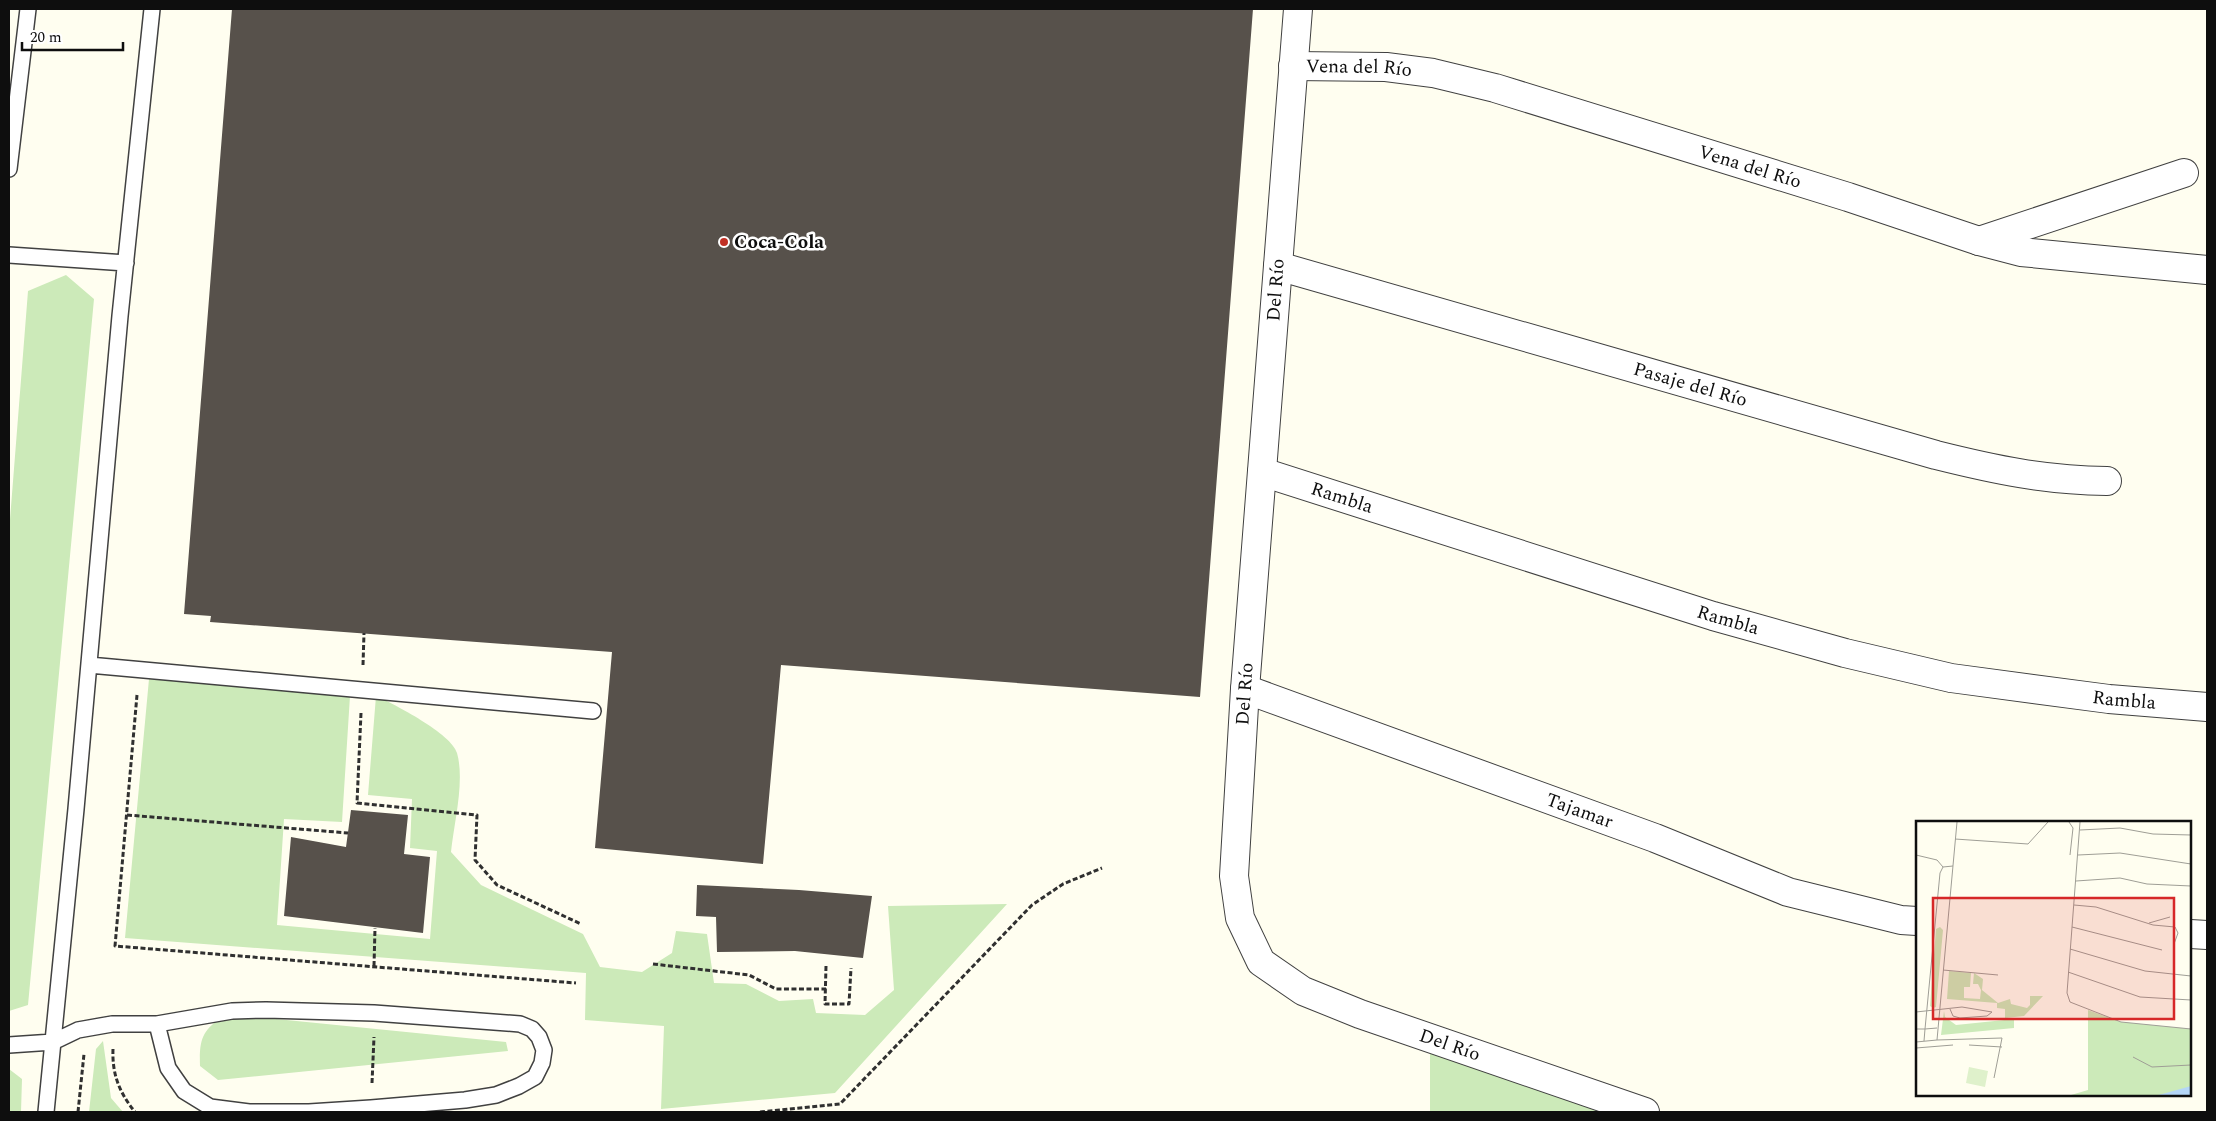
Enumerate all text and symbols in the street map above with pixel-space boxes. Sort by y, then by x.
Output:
scale bar [22,20,124,52]
text: 20 m [30,26,62,49]
street label: Vena del Río [1306,52,1414,85]
street label: Vena del Río [1695,137,1805,196]
place label: Coca-Cola [734,228,824,257]
marker: Coca-Cola [718,236,730,248]
street label: Del Río [1259,258,1293,322]
street label: Pasaje del Río [1630,354,1751,415]
street label: Rambla [1307,474,1377,521]
street label: Rambla [1693,597,1763,643]
street label: Del Río [1228,662,1262,726]
street label: Rambla [2091,682,2158,717]
street label: Tajamar [1542,785,1618,836]
inset map [1916,821,2191,1096]
street label: Del Río [1415,1021,1484,1069]

